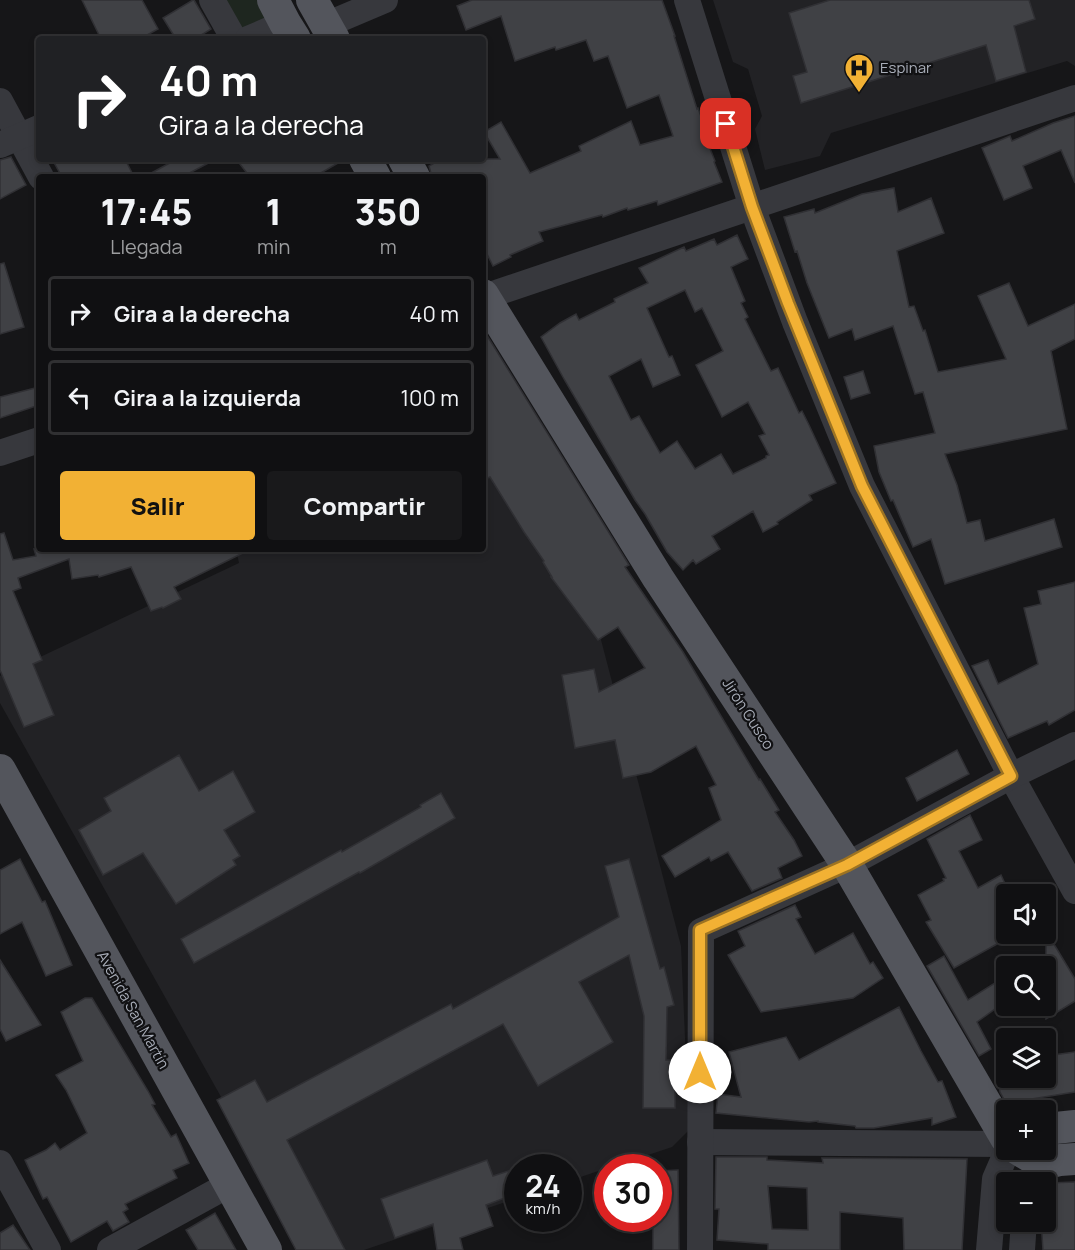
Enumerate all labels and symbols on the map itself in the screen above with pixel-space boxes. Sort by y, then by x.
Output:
hospital icon: Espinar [843,52,875,94]
place label: Espinar [880,57,932,78]
pin [700,98,751,149]
street label: Jirón Cusco [718,674,779,754]
street label: Avenida San Martín [92,947,175,1072]
position arrow [668,1040,732,1104]
speed limit sign: 30 [594,1154,672,1232]

